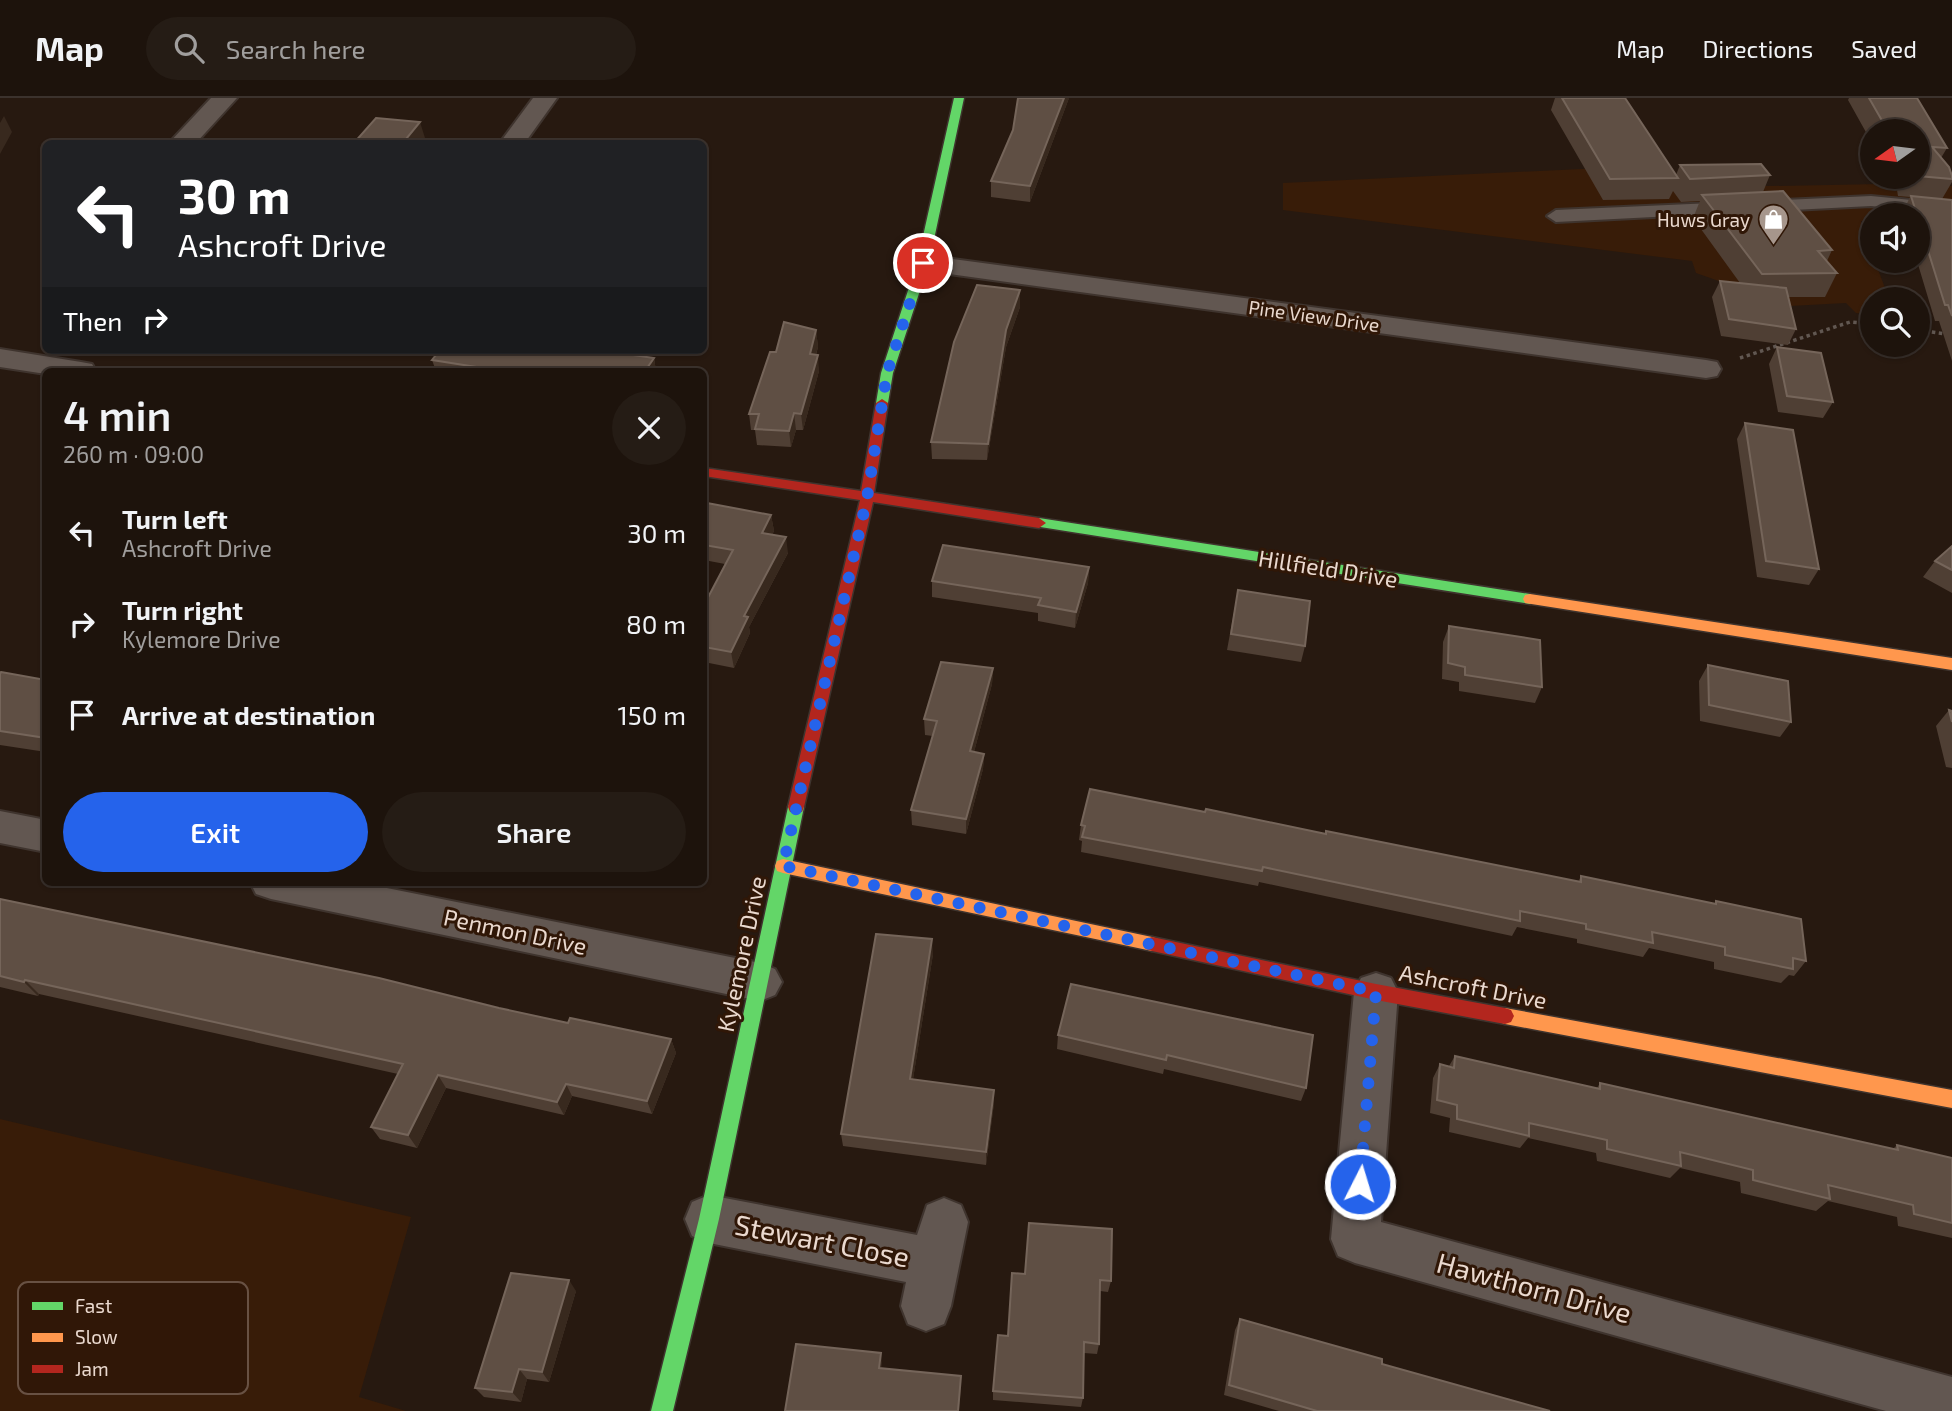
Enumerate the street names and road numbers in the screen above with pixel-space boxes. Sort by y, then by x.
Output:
street label: Pine View Drive [1247,295,1381,336]
street label: Hillfield Drive [1256,543,1400,593]
street label: Kylemore Drive [711,873,771,1034]
street label: Penmon Drive [441,902,589,960]
street label: Ashcroft Drive [1397,958,1549,1014]
street label: Stewart Close [732,1206,912,1274]
street label: Hawthorn Drive [1433,1245,1635,1329]

